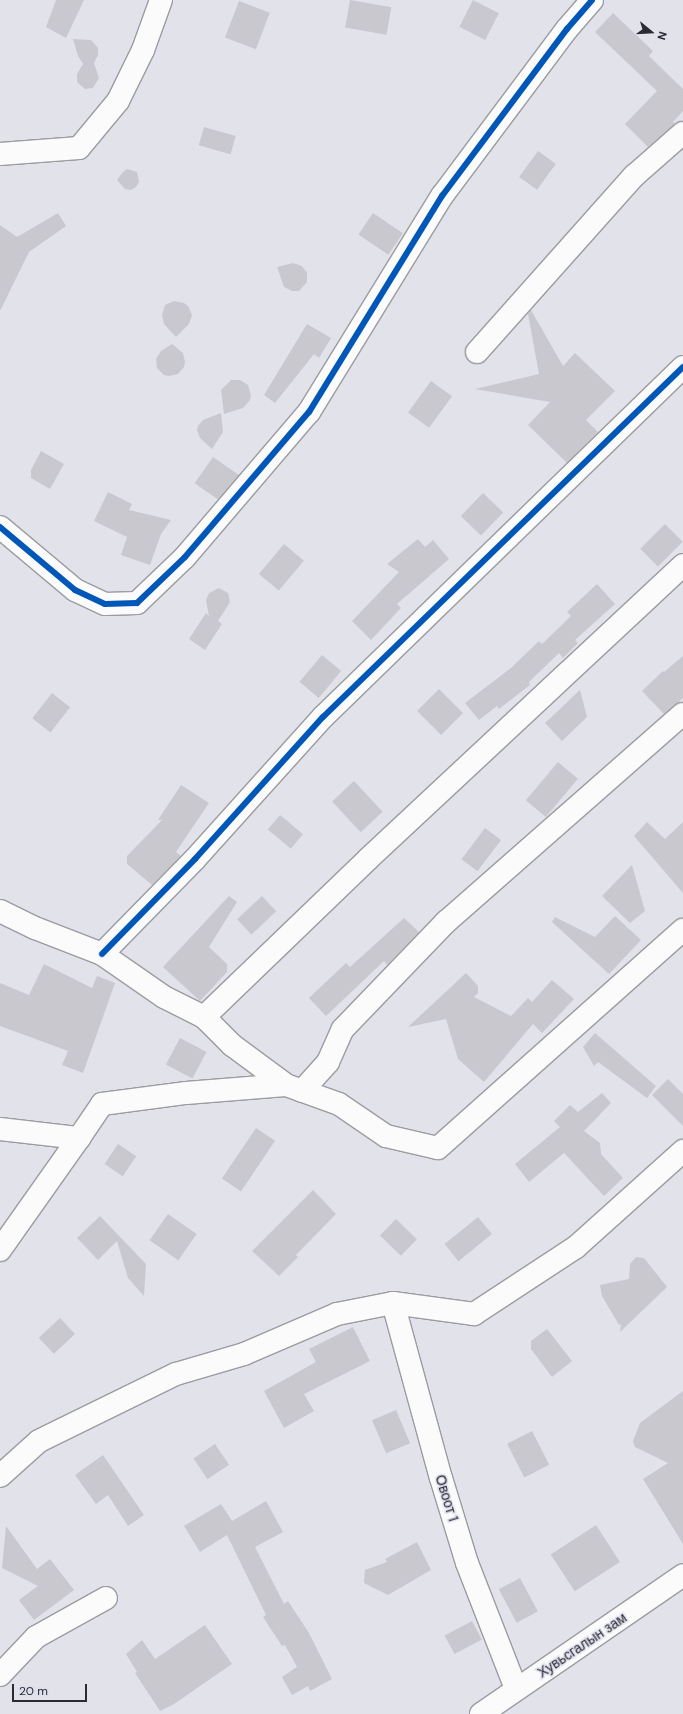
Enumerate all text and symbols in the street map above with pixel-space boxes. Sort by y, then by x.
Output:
north arrow [631,12,671,52]
text: N [655,30,670,42]
street label: Овоот 1 [432,1473,462,1523]
street label: Хувьсгалын зам [534,1609,630,1681]
scale bar [14,1676,89,1702]
text: 20 m [19,1683,48,1699]

